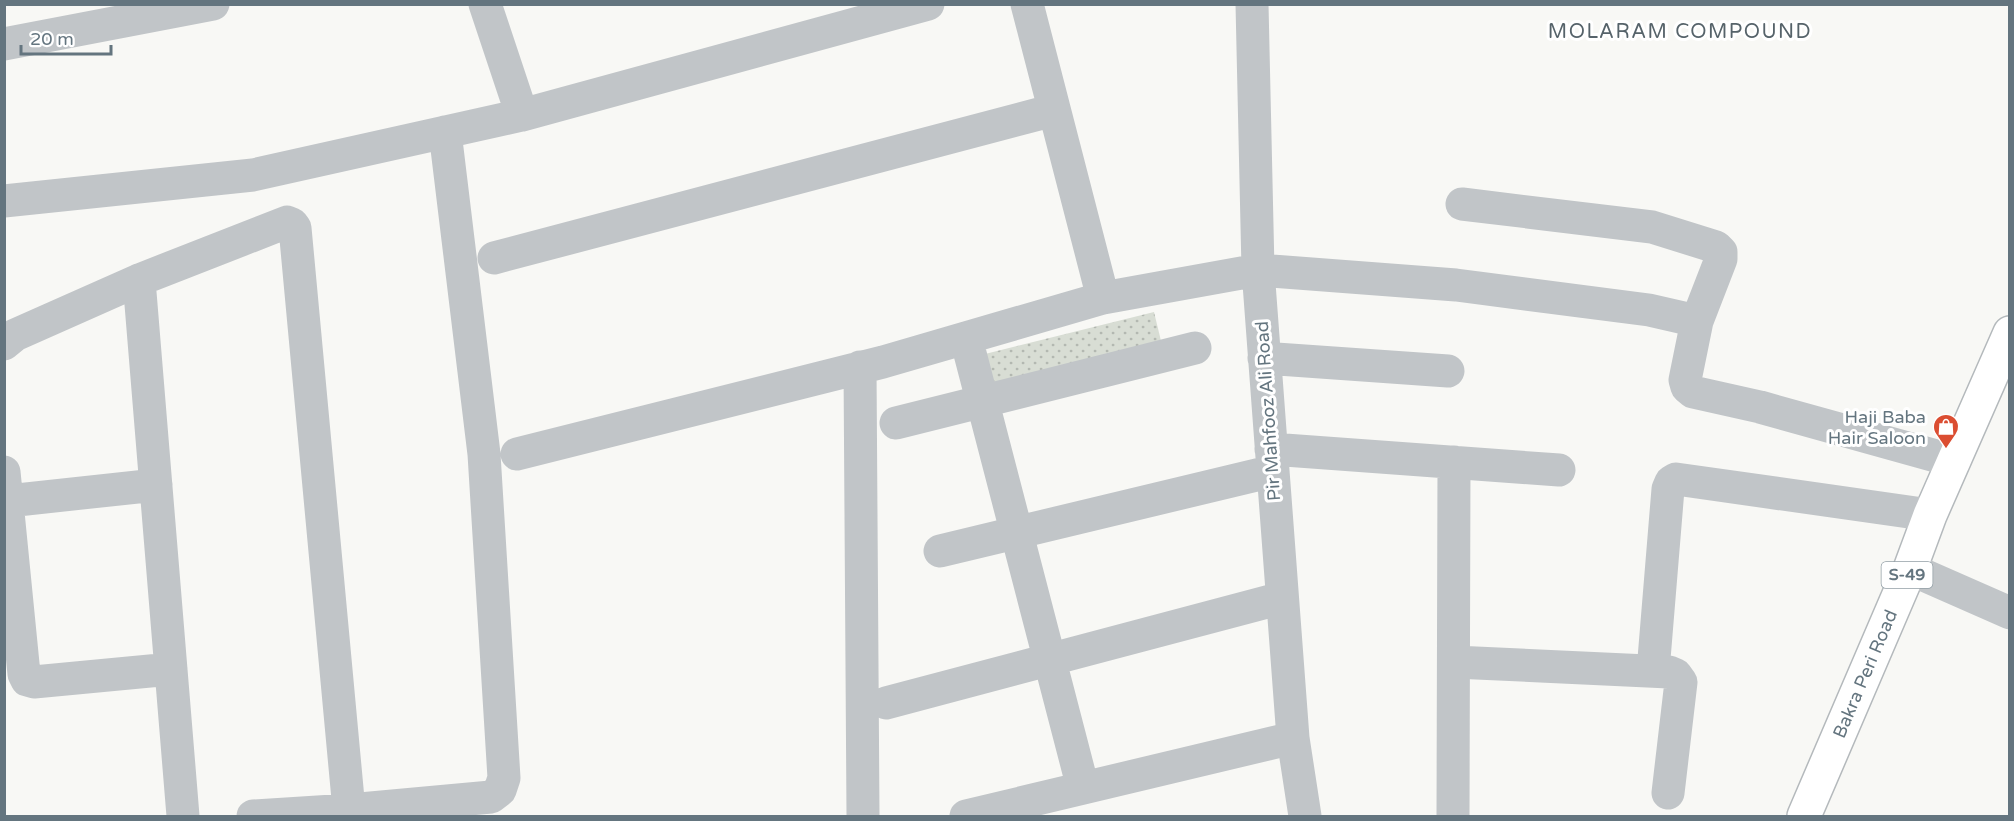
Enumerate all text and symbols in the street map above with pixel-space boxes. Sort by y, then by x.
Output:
scale bar [21,18,111,56]
district label: MOLARAM COMPOUND [1548,20,1812,44]
text: 20 m [30,28,74,50]
street label: Pir Mahfooz Ali Road [1251,320,1285,502]
place label: Haji Baba Hair Saloon [1828,406,1926,449]
shop icon: Haji Baba Hair Saloon [1931,412,1961,450]
road number: S-49 [1882,562,1932,588]
street label: Bakra Peri Road [1828,606,1902,742]

